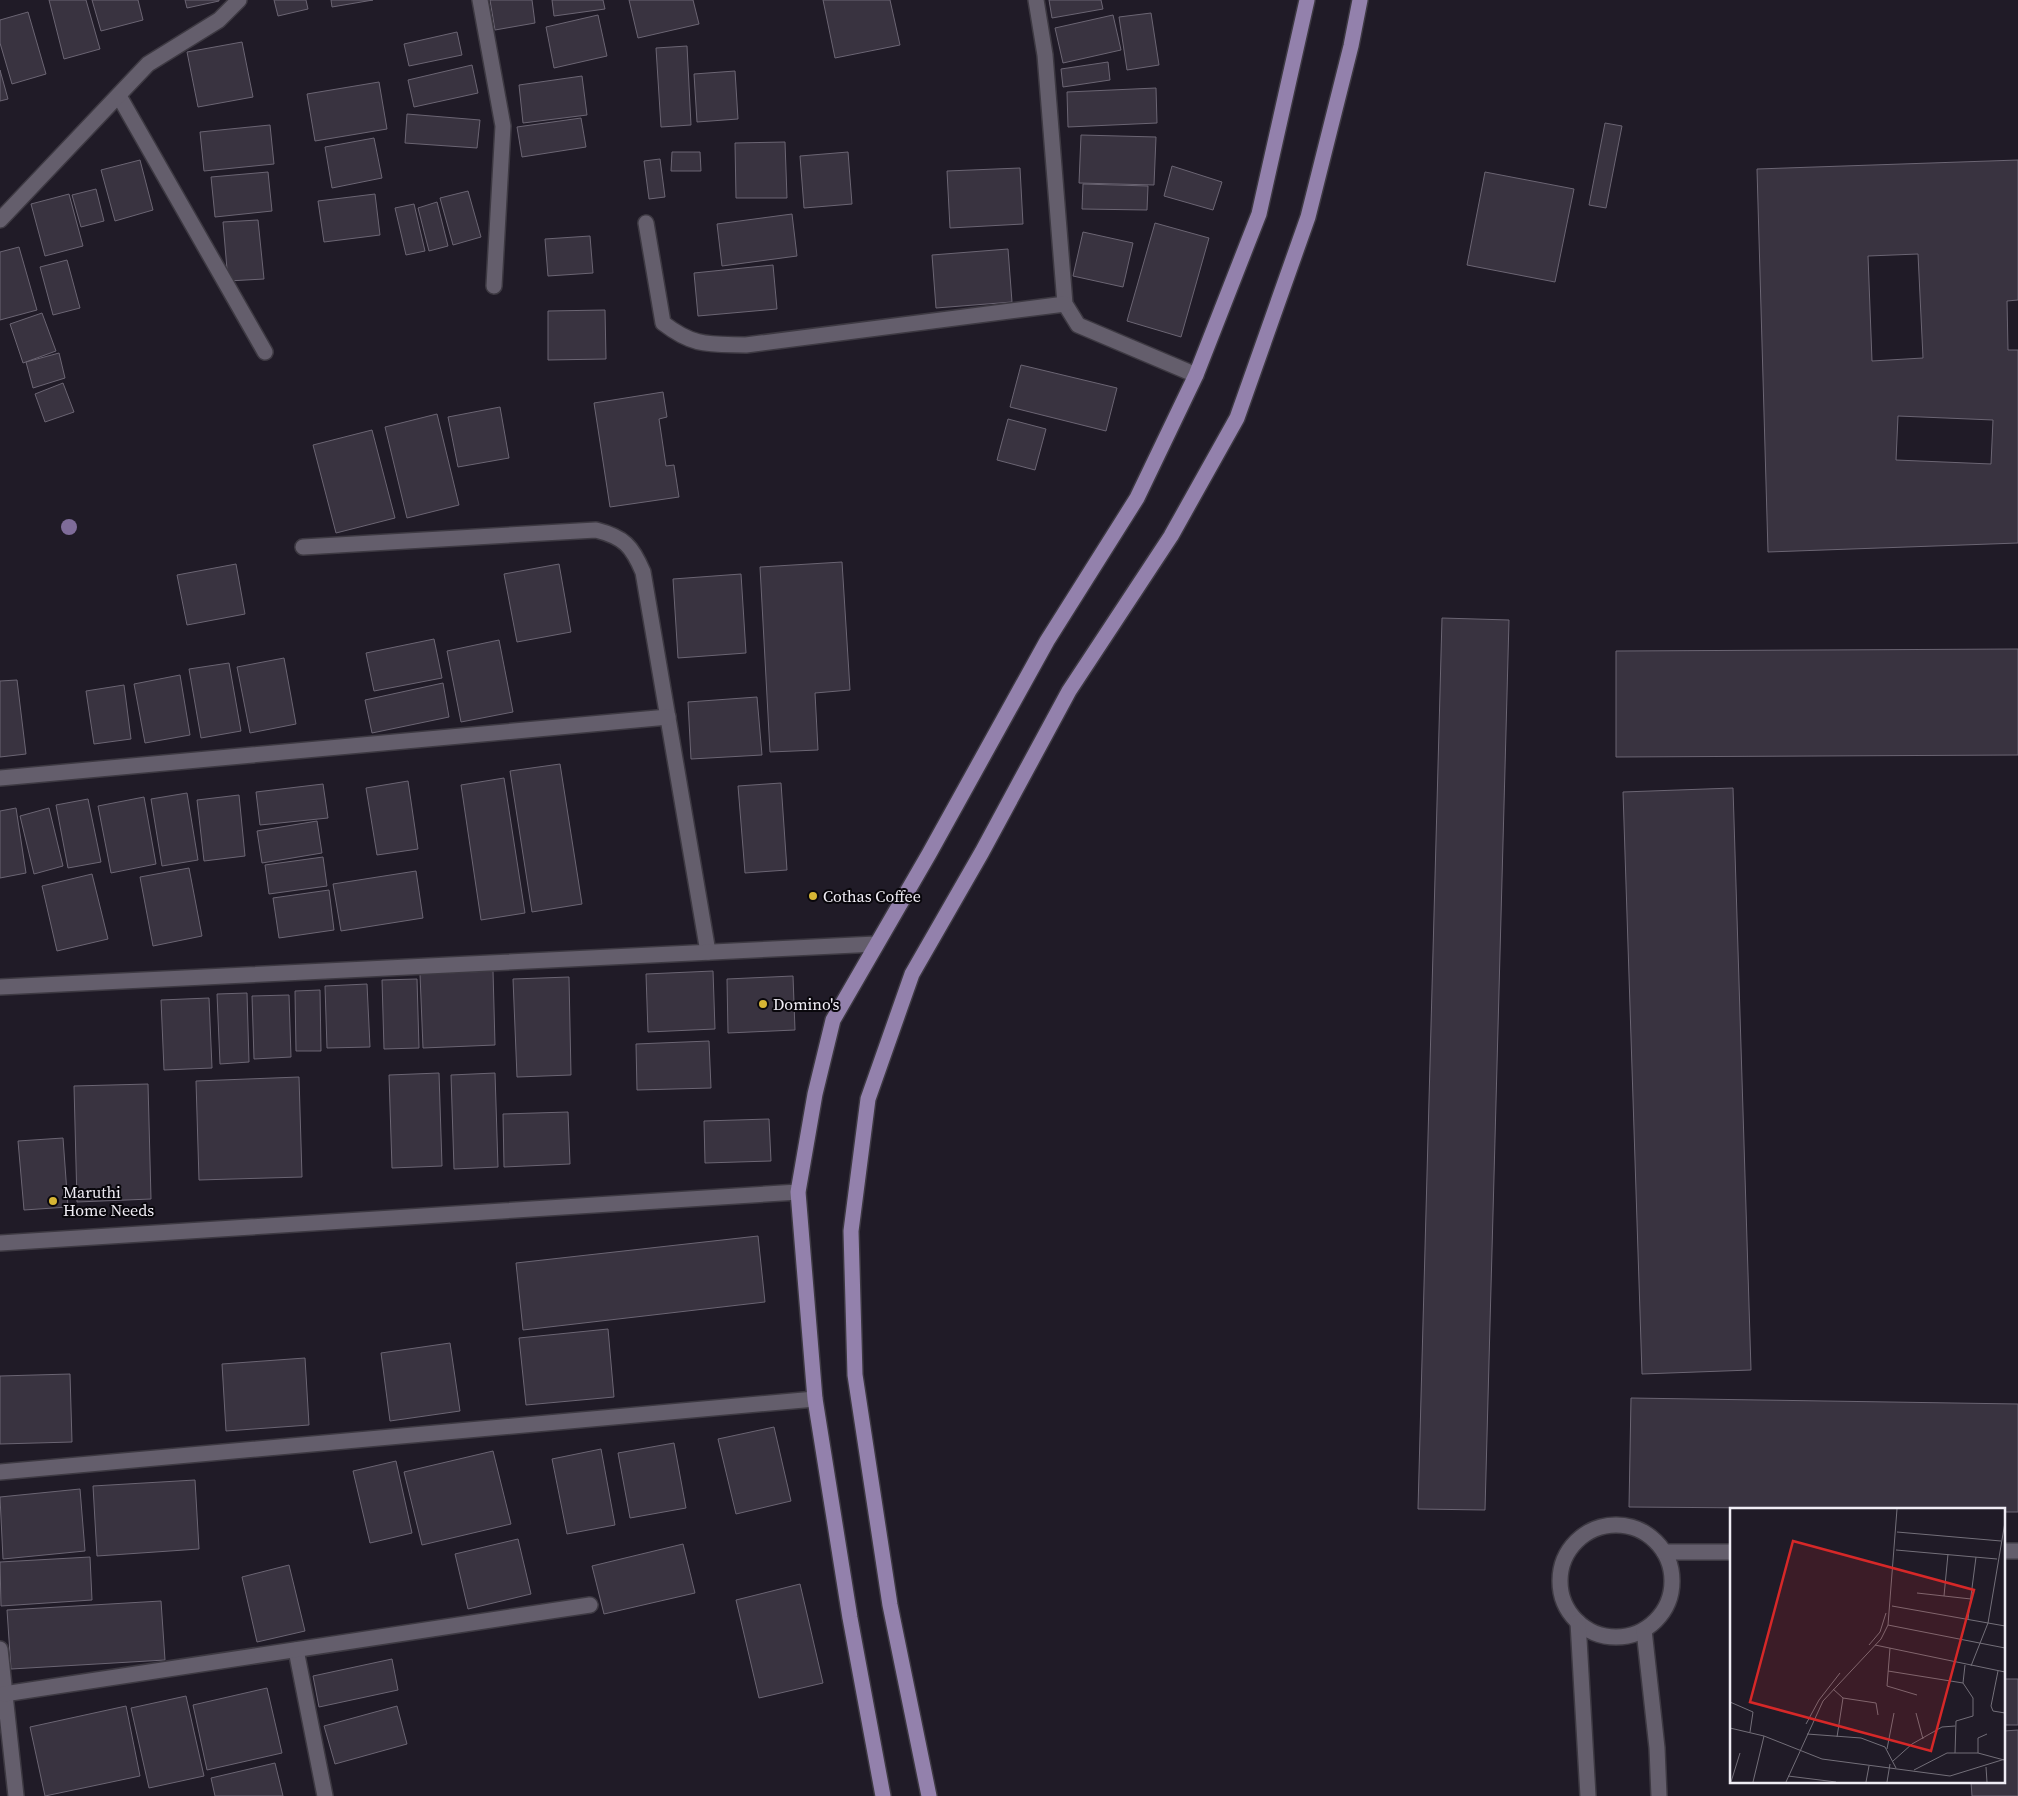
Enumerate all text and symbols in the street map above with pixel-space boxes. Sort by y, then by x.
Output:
place label: Cothas Coffee [823,885,921,907]
marker: Cothas Coffee [807,890,819,902]
place label: Domino's [773,993,840,1015]
marker: Domino's [757,998,769,1010]
place label: Maruthi Home Needs [63,1181,154,1221]
marker: Maruthi Home Needs [47,1195,59,1207]
inset map [1730,1508,2006,1784]

